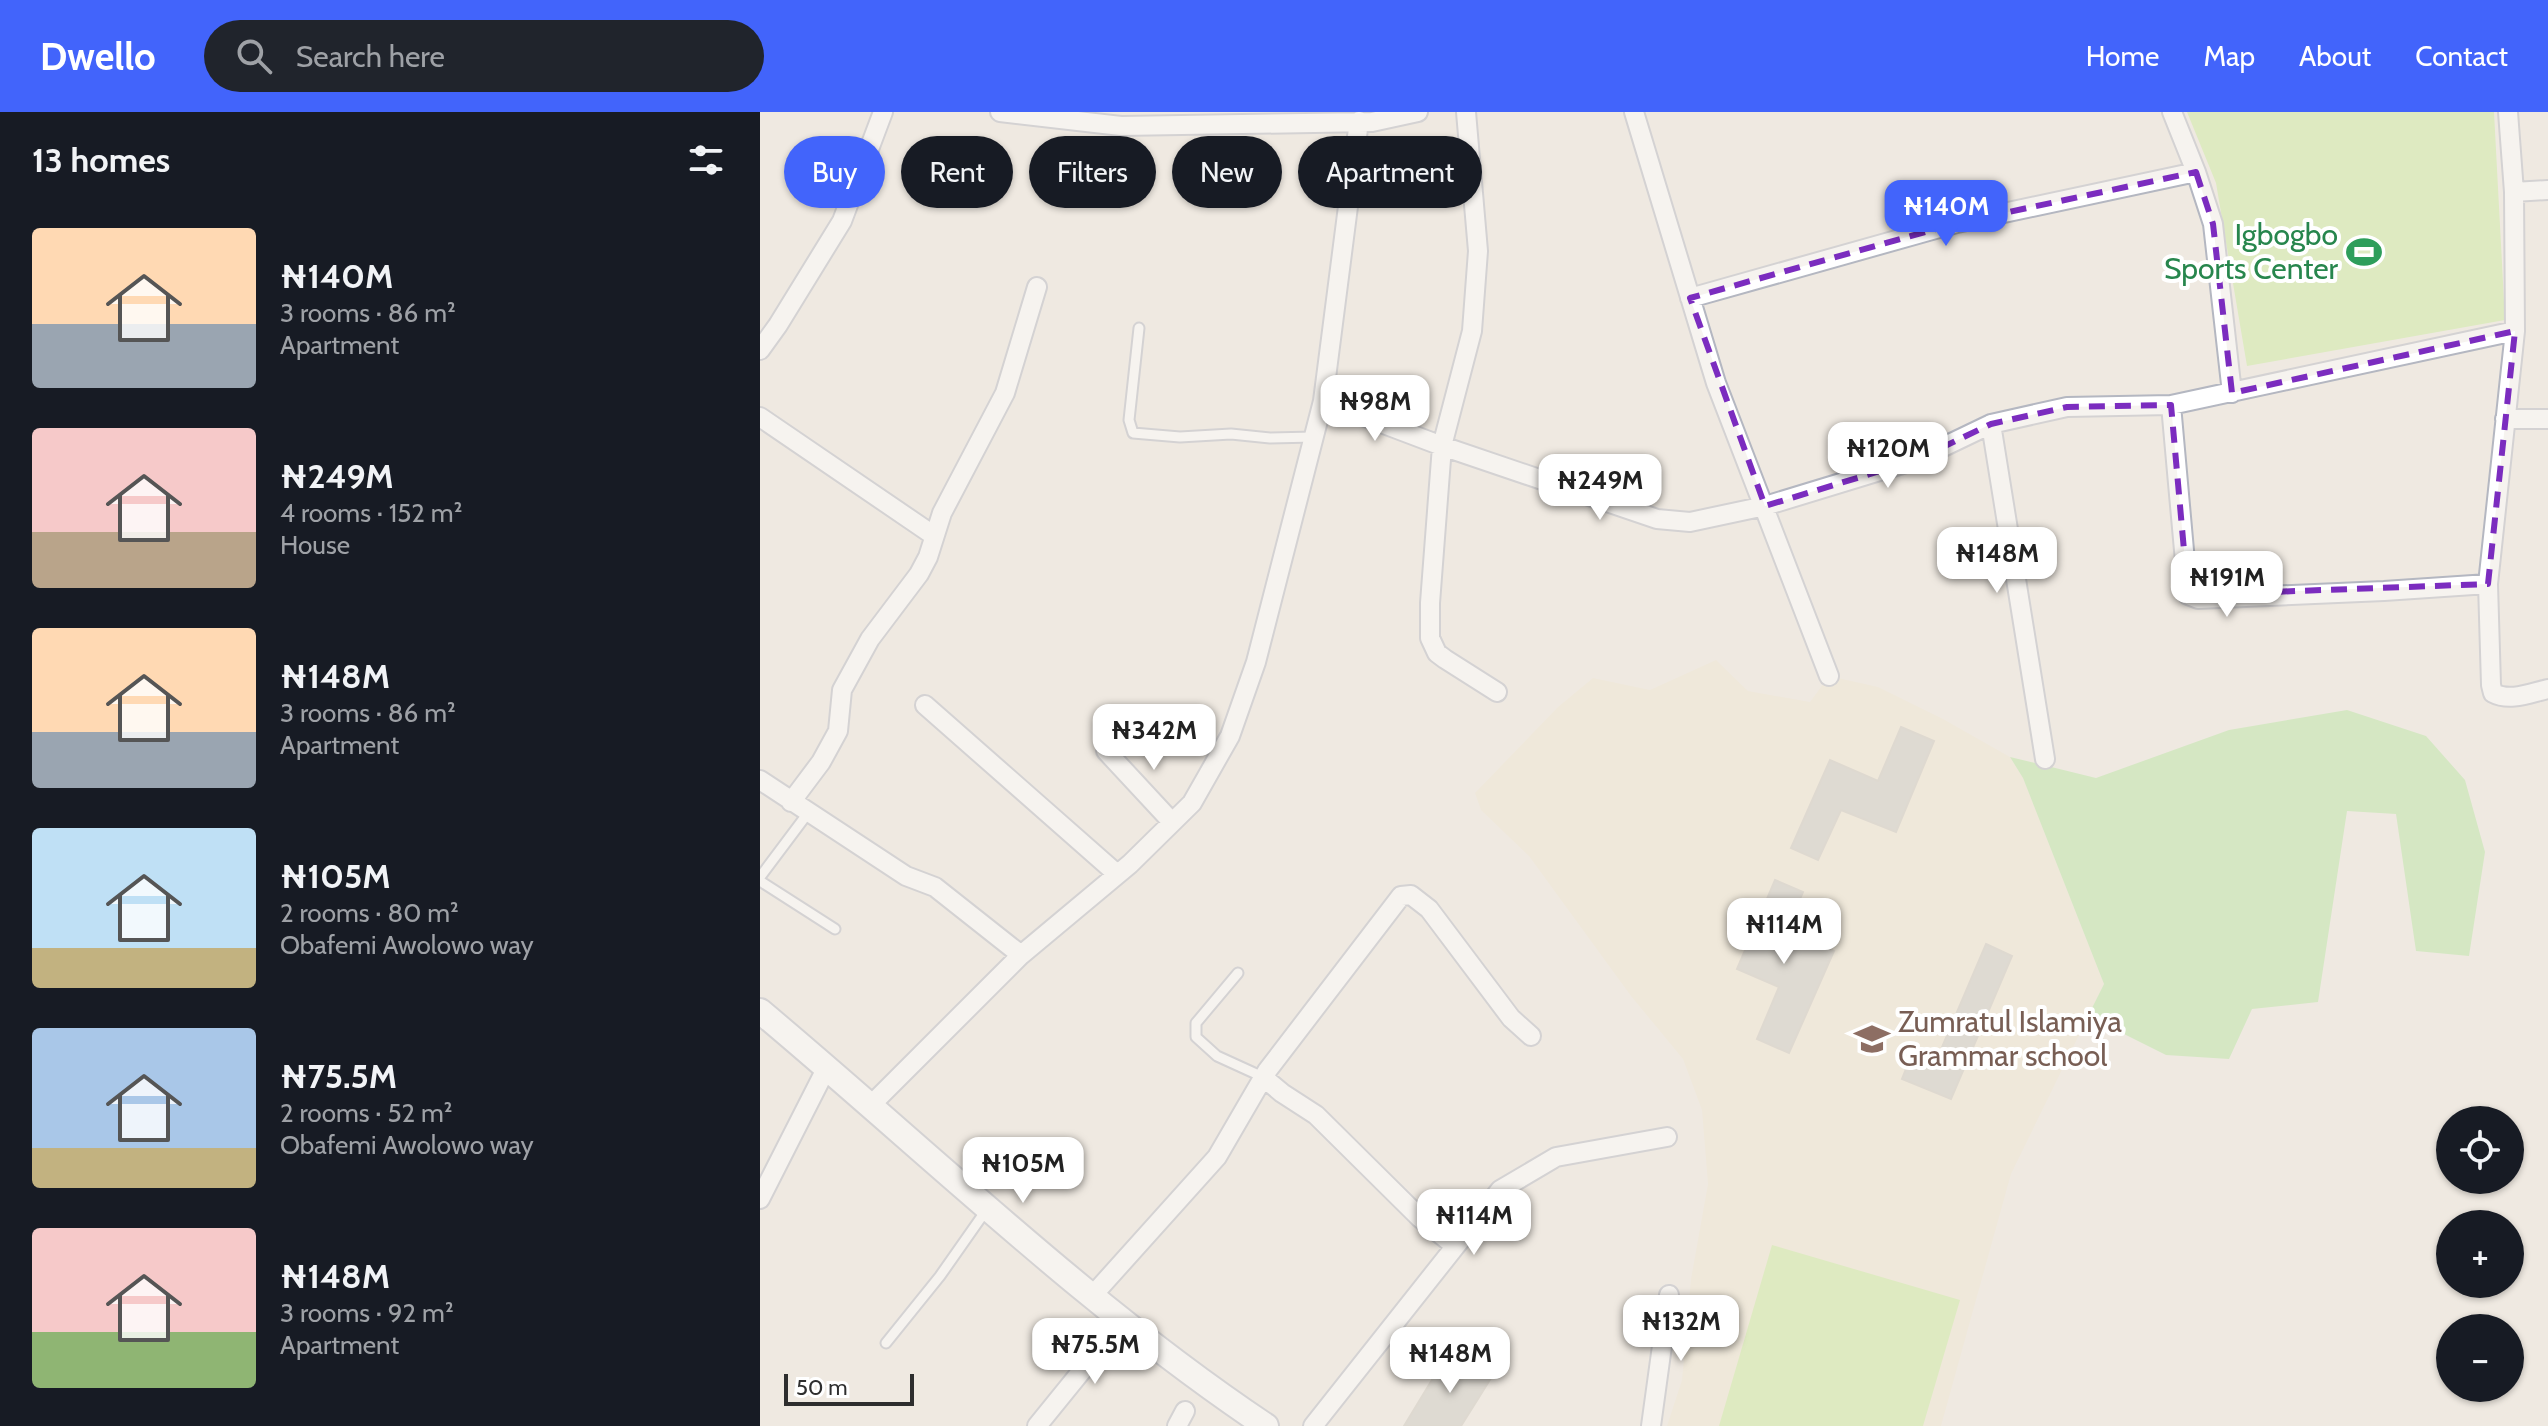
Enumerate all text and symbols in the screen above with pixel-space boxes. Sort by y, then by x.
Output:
search box [204,20,764,92]
text: Dwello [40,33,156,80]
icon: search [232,34,276,78]
text: Search here [296,38,445,75]
text: Home [2086,39,2159,73]
text: Map [2203,39,2255,73]
text: About [2299,39,2371,73]
text: Contact [2415,39,2508,73]
chip: Buy [784,136,885,208]
chip: Rent [901,136,1013,208]
chip: Filters [1029,136,1156,208]
chip: New [1172,136,1282,208]
chip: Apartment [1298,136,1482,208]
icon: filters [684,138,728,182]
text: 13 homes [32,139,170,181]
pin: ₦140M [1890,180,2002,248]
text: ₦140M [1903,190,1989,222]
place label: Igbogbo Sports Center [2164,216,2339,287]
sports icon: Igbogbo Sports Center [2345,233,2383,271]
text: ₦140M [280,255,393,297]
icon: home [96,260,192,356]
text: 3 rooms · 86 m² [280,297,456,329]
text: Apartment [280,329,399,361]
pin: ₦98M [1328,375,1422,443]
text: ₦98M [1339,385,1411,417]
pin: ₦120M [1832,422,1944,490]
text: ₦120M [1846,432,1930,464]
pin: ₦249M [1544,454,1656,522]
text: ₦249M [280,455,394,497]
icon: home [96,460,192,556]
text: ₦249M [1557,464,1643,496]
text: 4 rooms · 152 m² [280,497,462,529]
pin: ₦148M [1941,527,2053,595]
text: House [280,529,350,561]
text: ₦148M [1955,537,2039,569]
pin: ₦191M [2171,551,2283,619]
text: ₦191M [2189,561,2265,593]
text: ₦148M [280,655,390,697]
icon: home [96,660,192,756]
text: 3 rooms · 86 m² [280,697,456,729]
pin: ₦342M [1098,704,1210,772]
text: ₦342M [1111,714,1197,746]
text: Apartment [280,729,399,761]
text: ₦105M [280,855,391,897]
icon: home [96,860,192,956]
text: 2 rooms · 80 m² [280,897,459,929]
pin: ₦114M [1728,898,1840,966]
text: ₦114M [1745,908,1823,940]
text: Obafemi Awolowo way [280,929,534,961]
place label: Zumratul Islamiya Grammar school [1898,1003,2122,1074]
school or university icon: Zumratul Islamiya Grammar school [1853,1020,1891,1058]
text: ₦75.5M [280,1055,397,1097]
icon: home [96,1060,192,1156]
text: 2 rooms · 52 m² [280,1097,452,1129]
map controls [2436,1106,2524,1402]
button: locate [2436,1106,2524,1194]
text: Obafemi Awolowo way [280,1129,534,1161]
pin: ₦105M [967,1137,1079,1205]
text: ₦105M [981,1147,1065,1179]
pin: ₦114M [1418,1189,1530,1257]
text: ₦114M [1435,1199,1513,1231]
button: + [2436,1210,2524,1298]
text: ₦148M [280,1255,390,1297]
icon: home [96,1260,192,1356]
pin: ₦132M [1625,1295,1737,1363]
text: 3 rooms · 92 m² [280,1297,454,1329]
text: ₦132M [1641,1305,1721,1337]
button: − [2436,1314,2524,1402]
pin: ₦75.5M [1030,1318,1160,1386]
pin: ₦148M [1394,1327,1506,1395]
text: ₦75.5M [1050,1328,1140,1360]
text: Apartment [280,1329,399,1361]
text: ₦148M [1408,1337,1492,1369]
scale bar [784,1370,914,1406]
text: 50 m [796,1374,848,1401]

